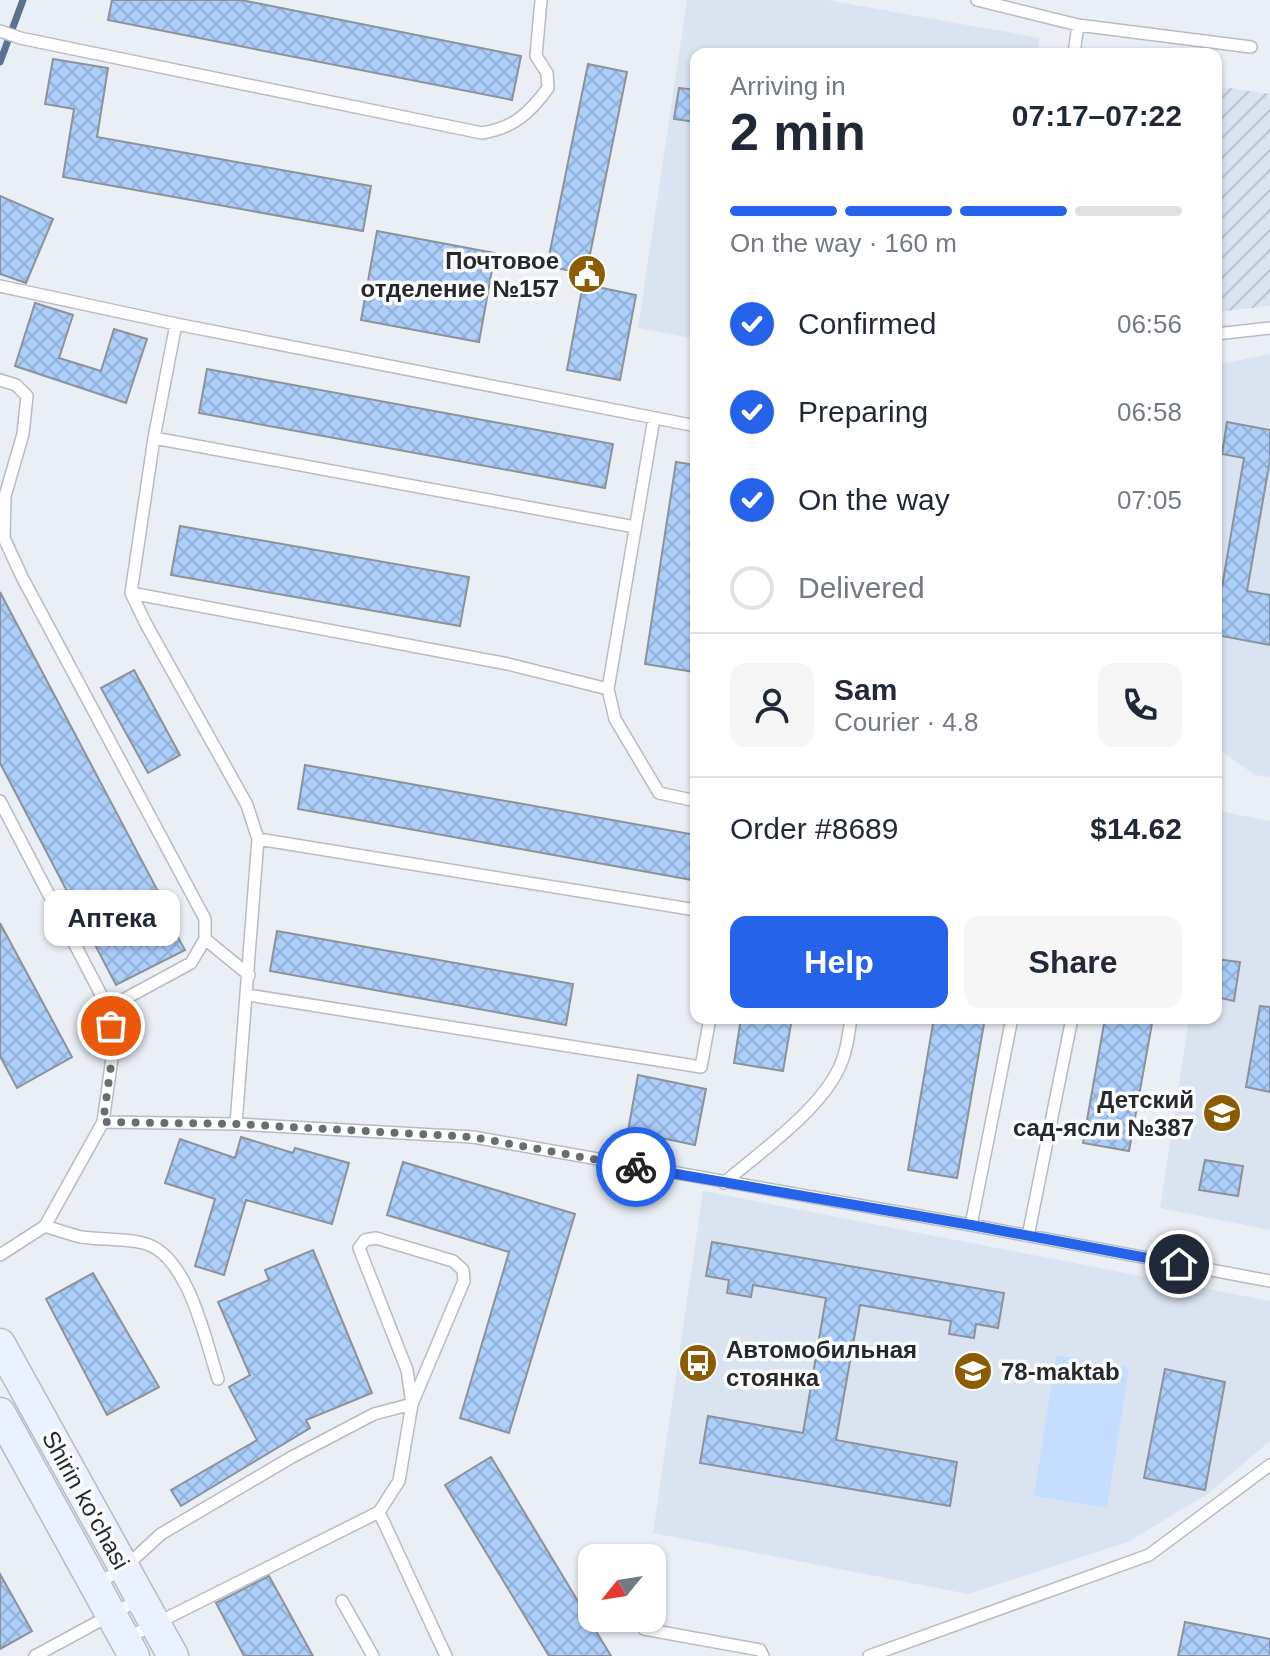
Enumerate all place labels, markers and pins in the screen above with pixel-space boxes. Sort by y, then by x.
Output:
place label: Почтовое отделение №157 [361,247,559,302]
public building icon: Почтовое отделение №157 [566,253,608,295]
callout: Аптека [43,890,179,946]
pin [77,992,145,1060]
place label: Детский сад-ясли №387 [1013,1086,1194,1141]
school or university icon: Детский сад-ясли №387 [1201,1092,1243,1134]
pin [1145,1230,1213,1298]
place label: Автомобильная стоянка [726,1336,917,1391]
bus stop icon: Автомобильная стоянка [677,1342,719,1384]
school or university icon: 78-maktab [952,1350,994,1392]
place label: 78-maktab [1001,1358,1120,1385]

